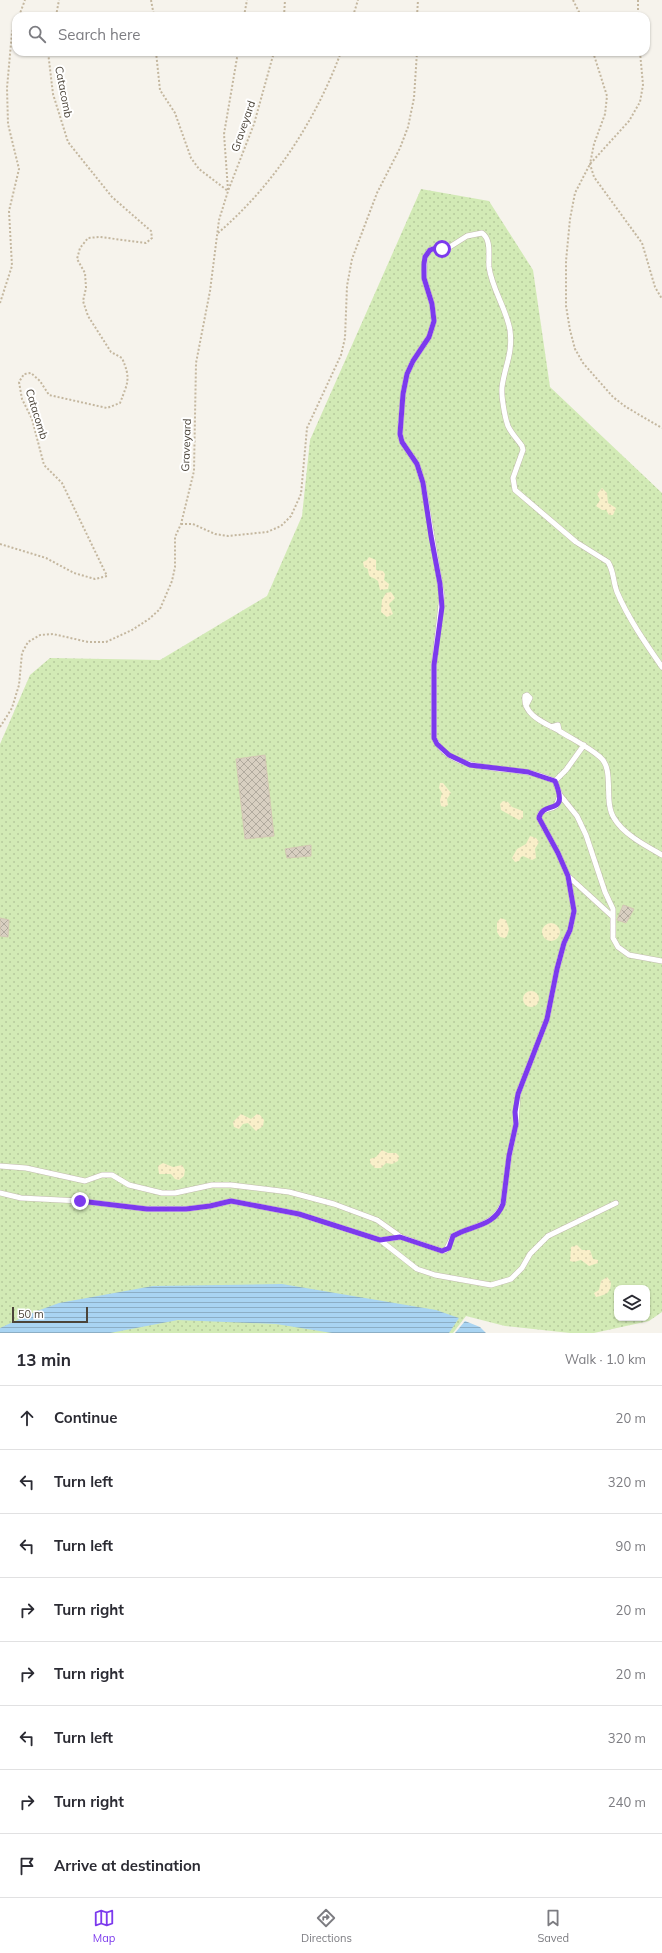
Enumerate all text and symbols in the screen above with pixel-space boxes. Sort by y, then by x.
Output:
search box [12,12,650,56]
icon: search [26,23,48,45]
text: Search here [58,25,140,44]
street label: Catacomb [52,65,76,119]
street label: Graveyard [228,99,258,153]
route start [433,240,451,258]
street label: Catacomb [23,387,51,441]
street label: Graveyard [178,418,194,472]
route end [71,1192,89,1210]
map controls [614,1285,650,1321]
button: layers [614,1285,650,1321]
scale bar [12,1305,88,1324]
text: 50 m [18,1307,44,1321]
text: 13 min [16,1349,71,1370]
text: Walk · 1.0 km [565,1351,646,1367]
icon: ahead [16,1407,38,1429]
text: Continue [54,1408,117,1427]
text: 20 m [616,1410,646,1426]
icon: left [16,1471,38,1493]
text: Turn left [54,1472,113,1491]
text: 320 m [608,1474,646,1490]
icon: left [16,1535,38,1557]
text: Turn left [54,1536,113,1555]
text: 90 m [616,1538,646,1554]
icon: right [16,1599,38,1621]
text: Turn right [54,1600,124,1619]
text: 20 m [616,1602,646,1618]
icon: right [16,1663,38,1685]
text: Turn right [54,1664,124,1683]
text: 20 m [616,1666,646,1682]
icon: left [16,1727,38,1749]
text: Turn left [54,1728,113,1747]
text: 320 m [608,1730,646,1746]
icon: right [16,1791,38,1813]
text: Turn right [54,1792,124,1811]
text: 240 m [608,1794,646,1810]
icon: arrive [16,1855,38,1877]
text: Arrive at destination [54,1856,201,1875]
tab: Map [93,1907,115,1945]
tab: Directions [301,1907,352,1945]
tab: Saved [537,1907,569,1945]

